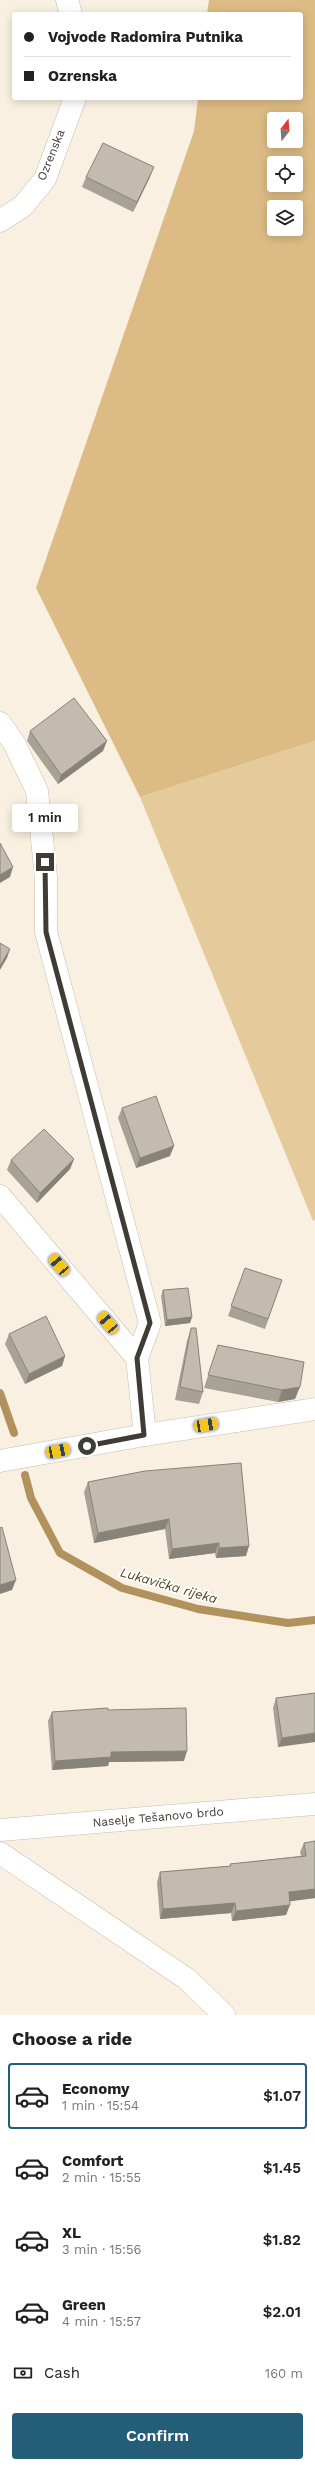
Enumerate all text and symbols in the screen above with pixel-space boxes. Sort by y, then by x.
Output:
text: Vojvode Radomira Putnika [48,28,243,46]
text: Ozrenska [48,67,117,85]
north arrow [267,112,303,148]
map controls [267,112,303,236]
street label: Ozrenska [34,127,68,183]
button: locate [267,156,303,192]
button: layers [267,200,303,236]
callout: 1 min [12,804,78,832]
text: 1 min [28,810,62,825]
route end [36,853,54,871]
car [47,1252,71,1278]
car [96,1310,120,1336]
car [193,1417,219,1433]
route start [78,1437,96,1455]
car [45,1443,71,1459]
water label: Lukavička rijeka [119,1564,219,1606]
street label: Naselje Tešanovo brdo [92,1804,224,1830]
text: Choose a ride [12,2028,132,2049]
icon: car [14,2078,50,2114]
text: Economy [62,2080,129,2098]
text: $1.07 [263,2087,301,2105]
text: 1 min · 15:54 [62,2098,139,2113]
icon: car [14,2150,50,2186]
text: Comfort [62,2152,123,2170]
text: $1.45 [263,2159,301,2177]
text: 2 min · 15:55 [62,2170,141,2185]
icon: car [14,2222,50,2258]
text: XL [62,2224,81,2242]
text: $1.82 [263,2231,301,2249]
text: 3 min · 15:56 [62,2242,141,2257]
icon: car [14,2294,50,2330]
text: Green [62,2296,106,2314]
text: $2.01 [263,2303,301,2321]
text: 4 min · 15:57 [62,2314,141,2329]
icon: cash [12,2362,34,2384]
text: Cash [44,2364,80,2382]
text: 160 m [265,2366,303,2381]
button: Confirm [12,2413,303,2459]

